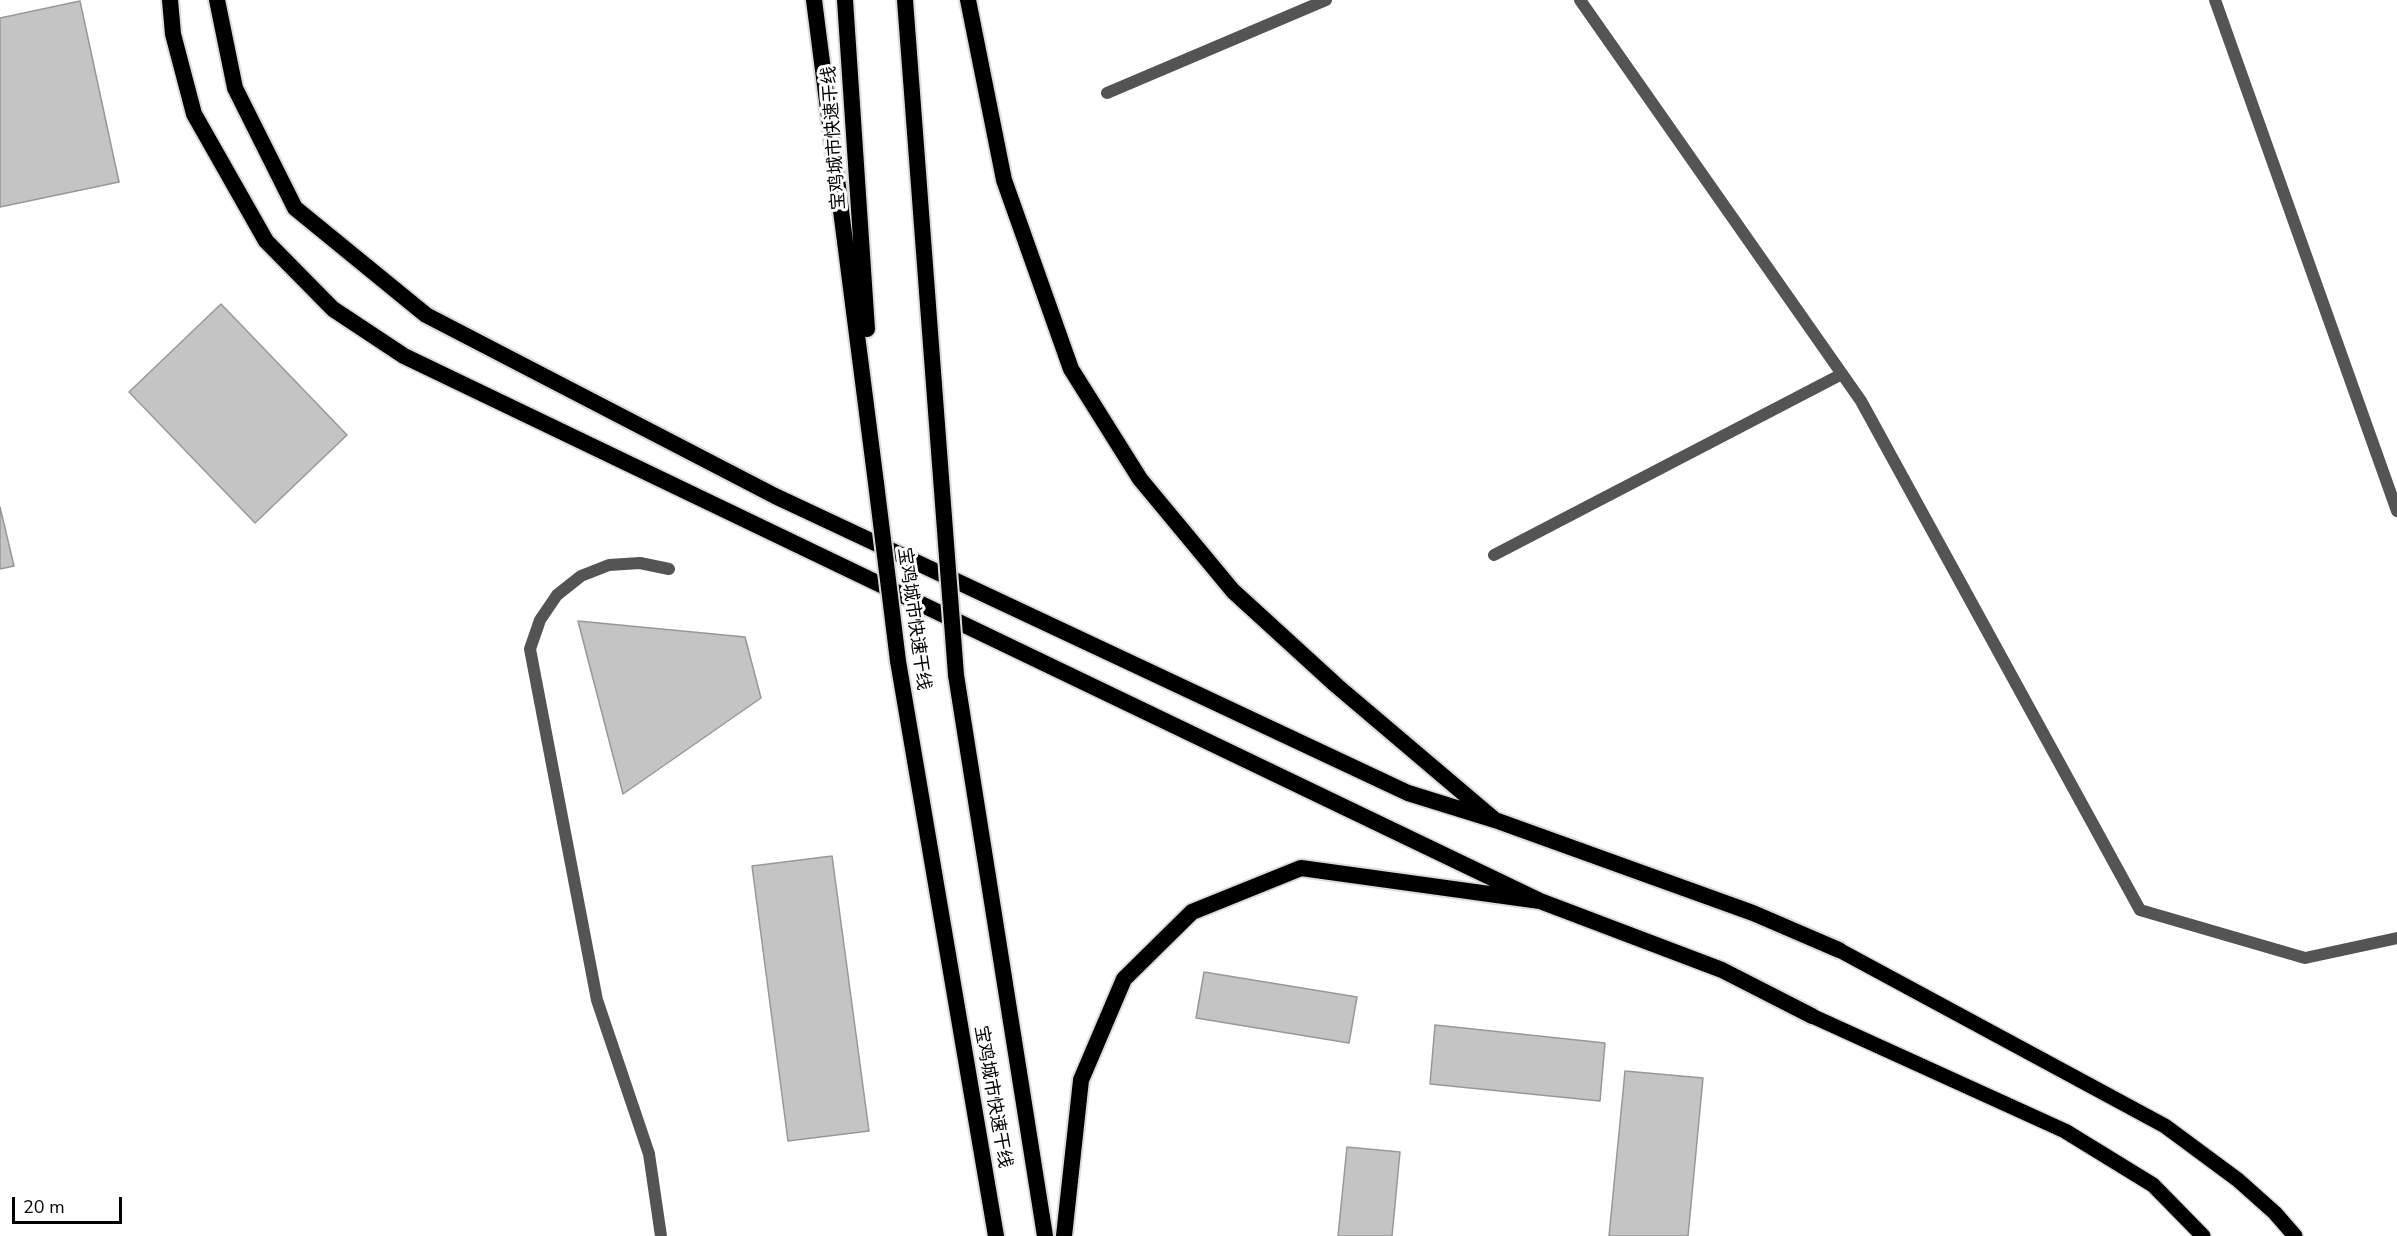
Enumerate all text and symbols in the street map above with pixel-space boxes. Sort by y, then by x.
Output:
street label: 宝鸡城市快速干线 [819,65,851,211]
street label: 宝鸡城市快速干线 [892,546,934,692]
street label: 宝鸡城市快速干线 [969,1024,1015,1170]
scale bar [15,1185,124,1223]
text: 20 m [23,1195,65,1219]

